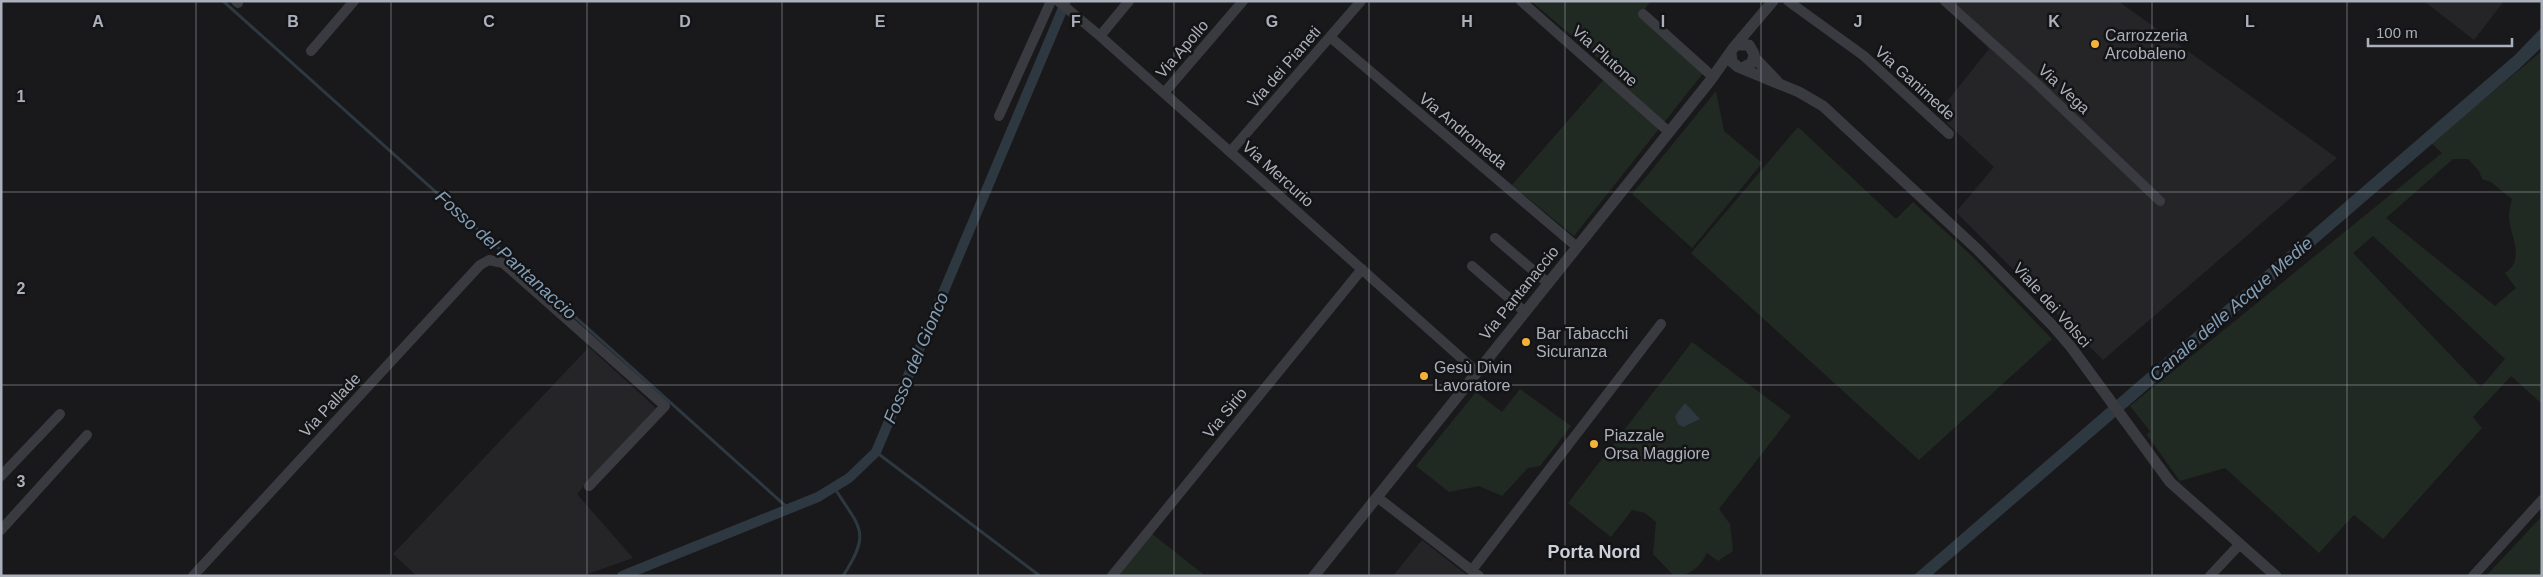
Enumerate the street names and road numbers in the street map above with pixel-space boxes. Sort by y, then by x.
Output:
street label: Via Apollo [1152,17,1212,81]
street label: Via Plutone [1569,22,1641,90]
street label: Via dei Pianeti [1244,23,1324,111]
street label: Via Ganimede [1872,43,1958,123]
street label: Via Vega [2035,61,2093,117]
street label: Via Andromeda [1416,89,1510,173]
street label: Via Mercurio [1239,138,1317,210]
street label: Via Pantanaccio [1476,243,1562,343]
street label: Viale dei Volsci [2010,259,2094,351]
street label: Via Pallade [296,370,364,440]
street label: Via Sirio [1200,385,1250,441]

